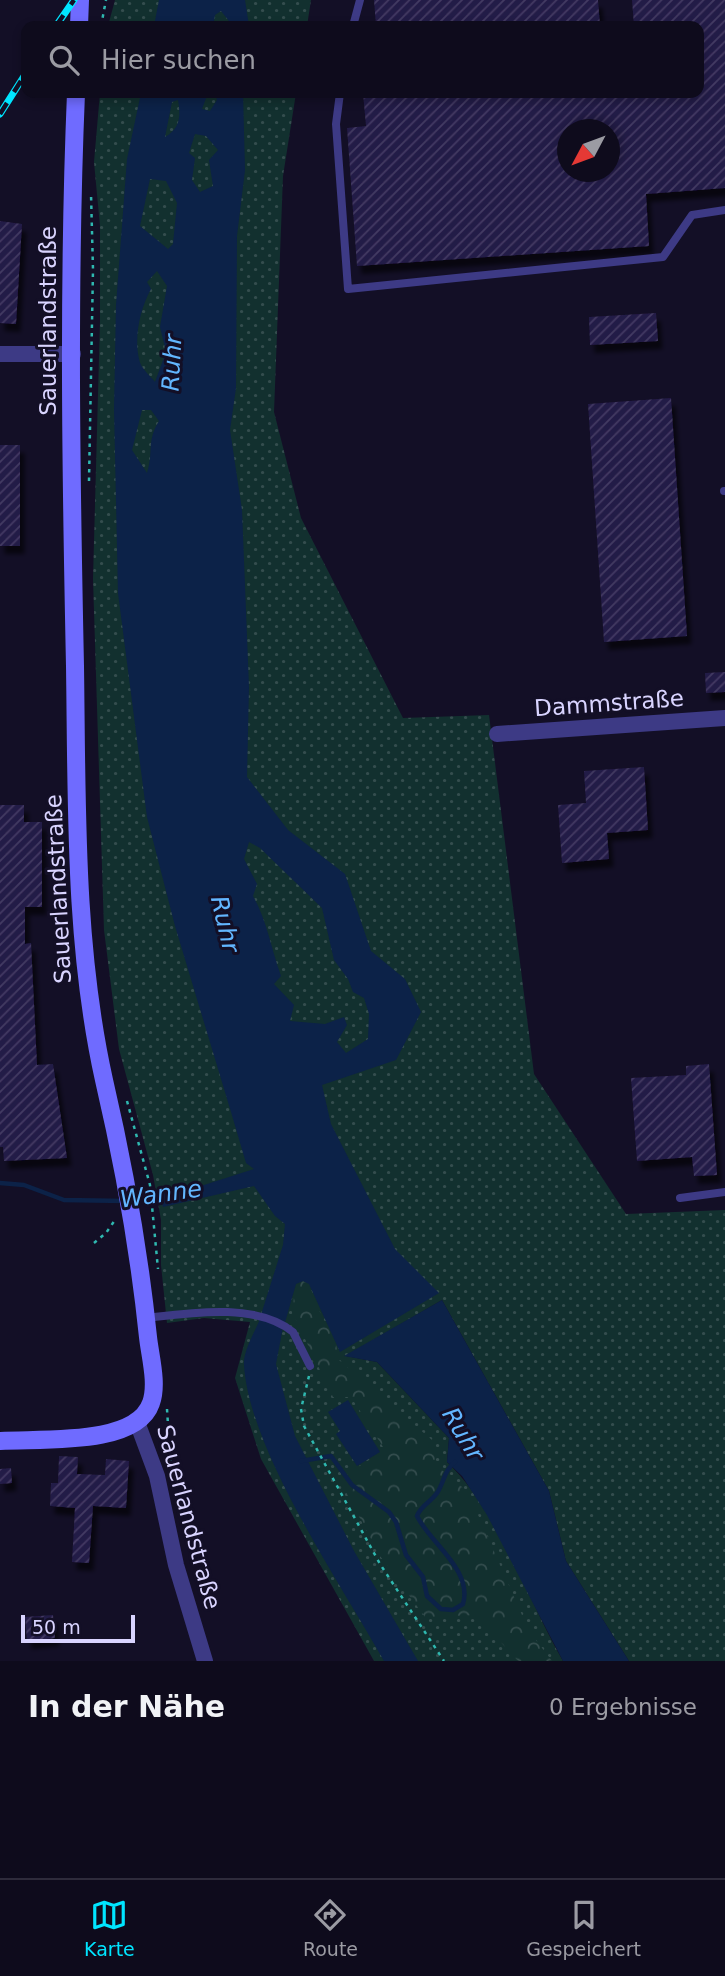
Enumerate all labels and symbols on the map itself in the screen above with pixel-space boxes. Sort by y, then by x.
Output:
north arrow [557,119,620,182]
street label: Sauerlandstraße [35,226,61,416]
water label: Ruhr [157,332,188,392]
street label: Dammstraße [533,685,685,721]
street label: Sauerlandstraße [40,794,76,984]
water label: Ruhr [205,893,246,957]
water label: Wanne [118,1174,204,1214]
water label: Ruhr [436,1402,491,1467]
street label: Sauerlandstraße [152,1422,226,1612]
scale bar [21,1612,135,1644]

